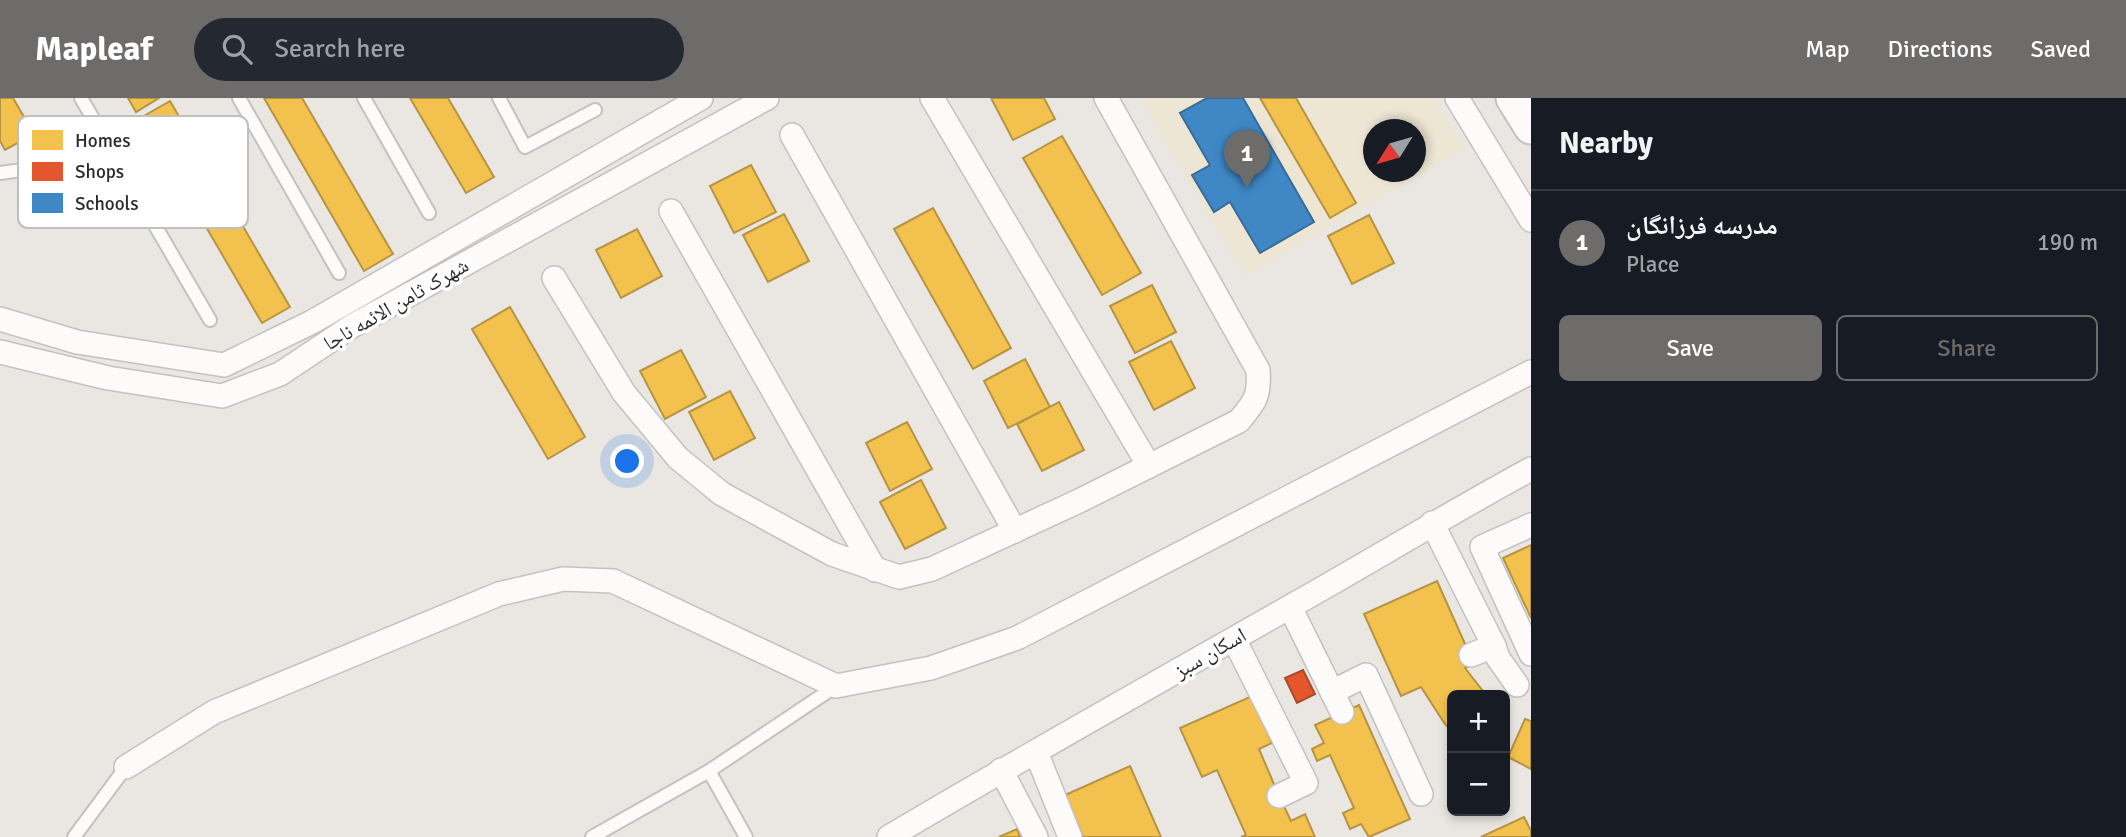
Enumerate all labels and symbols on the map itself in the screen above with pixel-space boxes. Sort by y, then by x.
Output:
legend [18,116,248,228]
north arrow [1363,119,1426,182]
text: Homes [75,129,131,153]
pin: 1 [1224,130,1270,188]
text: Shops [75,160,124,184]
text: Schools [75,192,139,216]
street label: شهرک ثامن الائمه ناجا [319,252,473,356]
your location [610,444,644,478]
street label: اسکان سبز [1168,622,1251,685]

